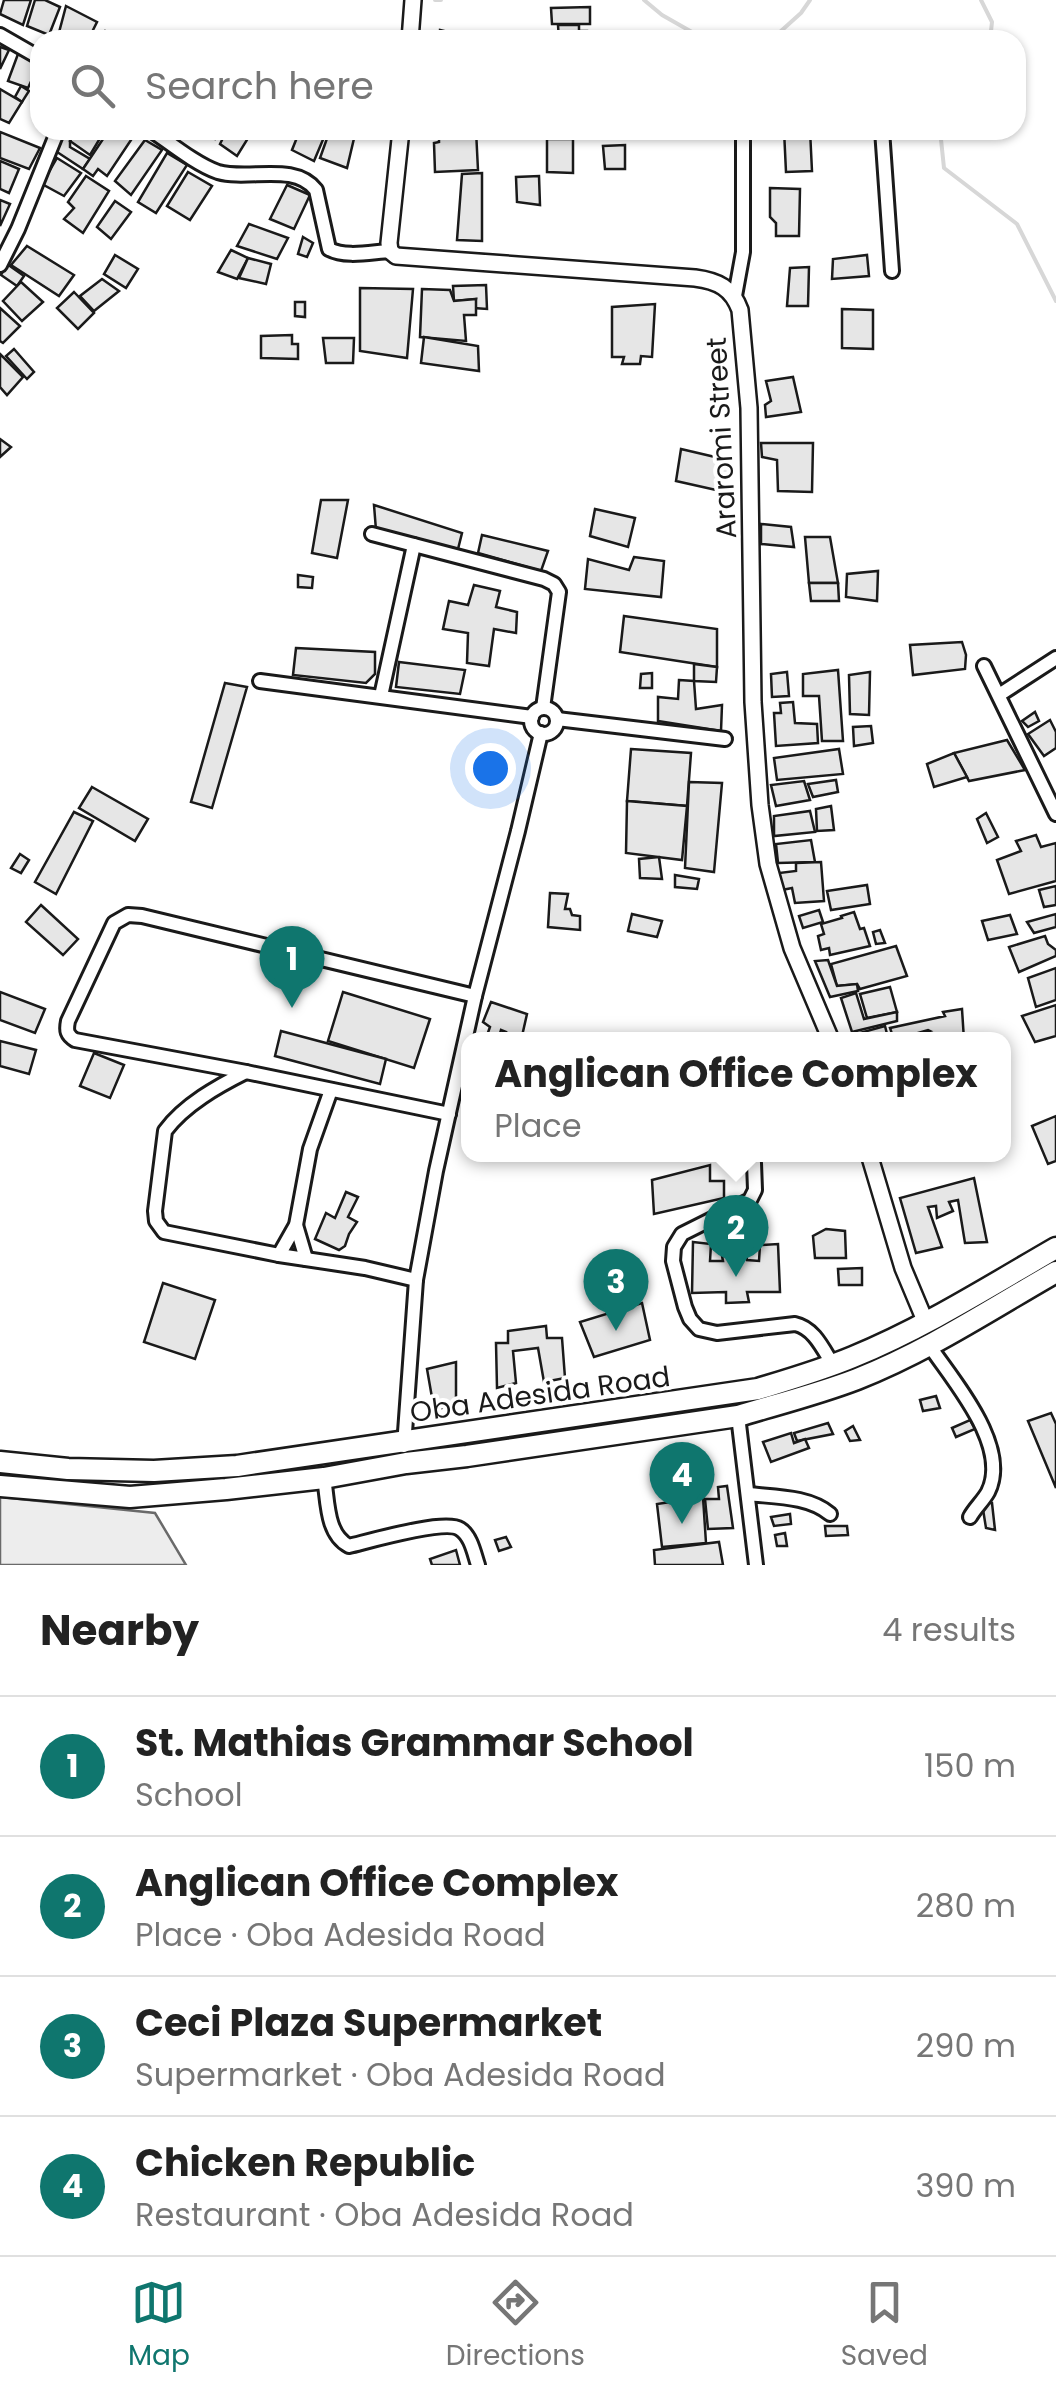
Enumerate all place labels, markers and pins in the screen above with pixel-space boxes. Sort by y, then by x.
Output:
pin: 1 [260,926,324,1008]
pin: 2 [704,1194,768,1277]
pin: 3 [584,1248,648,1331]
pin: 4 [650,1442,714,1524]

